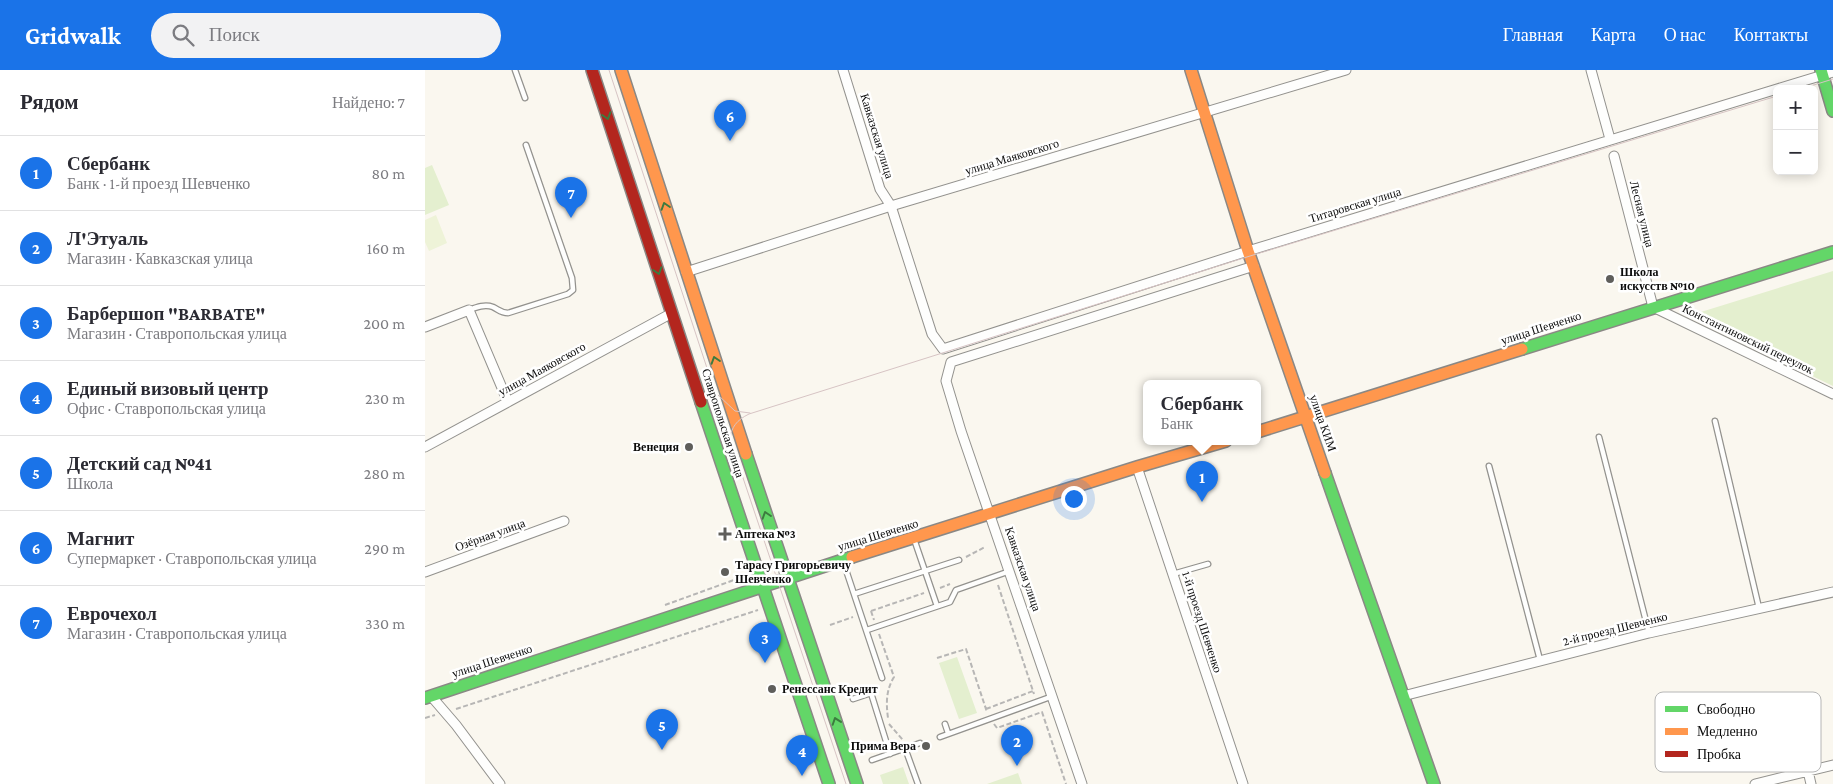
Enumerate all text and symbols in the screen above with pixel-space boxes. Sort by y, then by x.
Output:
search box [151,13,501,58]
icon: search [169,21,197,49]
text: Gridwalk [25,22,121,49]
text: Поиск [209,24,260,45]
text: Главная [1503,25,1563,45]
text: Карта [1591,25,1636,45]
text: О нас [1664,25,1706,45]
text: Контакты [1734,25,1808,45]
map controls [1773,85,1818,175]
button: + [1773,85,1818,130]
text: Рядом [20,90,79,114]
street label: Кавказская улица [857,92,897,181]
text: Найдено: 7 [332,94,405,111]
pin: 6 [714,100,746,141]
one-way arrow [602,112,612,120]
button: − [1773,130,1818,175]
street label: улица Маяковского [963,136,1061,178]
text: Сбербанк [67,153,150,174]
text: 1 [33,165,39,182]
text: 80 m [371,165,405,182]
text: Банк · 1-й проезд Шевченко [67,175,250,192]
pin: 7 [555,177,587,218]
street label: Лесная улица [1627,179,1657,249]
street label: Титаровская улица [1307,184,1403,226]
one-way arrow [660,202,670,211]
text: Л'Этуаль [67,228,148,249]
text: 2 [32,240,40,257]
text: 160 m [367,240,405,257]
text: Магазин · Кавказская улица [67,250,253,267]
place label: Школа искусств №10 [1620,265,1695,293]
one-way arrow [652,266,662,274]
marker: Школа искусств №10 [1604,273,1616,285]
street label: Константиновский переулок [1680,301,1816,377]
text: Барбершоп "BARBATE" [67,303,265,324]
street label: улица Шевченко [1499,308,1583,348]
text: 3 [32,315,40,332]
text: 200 m [363,315,405,332]
text: Магазин · Ставропольская улица [67,325,287,342]
street label: улица Маяковского [496,339,588,399]
one-way arrow [711,357,721,365]
street label: Ставропольская улица [699,367,747,480]
text: Единый визовый центр [67,378,269,399]
popup [1143,380,1261,445]
text: 4 [32,390,40,407]
text: 230 m [365,390,405,407]
text: Сбербанк [1160,393,1244,414]
street label: улица КИМ [1307,393,1339,454]
text: Офис · Ставропольская улица [67,400,266,417]
text: Банк [1160,415,1193,432]
place label: Венеция [633,440,680,454]
marker: Венеция [683,441,695,453]
text: Детский сад №41 [67,453,212,474]
pin: 1 [1186,461,1218,502]
text: 5 [32,465,40,482]
text: 280 m [364,465,405,482]
text: Школа [67,475,113,492]
your location [1061,486,1087,512]
one-way arrow [761,511,771,519]
street label: Озёрная улица [453,516,528,554]
street label: улица Шевченко [836,516,920,554]
street label: Кавказская улица [1002,525,1044,614]
place label: Аптека №3 [735,527,796,541]
text: Магнит [67,528,134,549]
marker: Аптека №3 [719,528,731,540]
text: 6 [32,540,40,557]
text: 290 m [364,540,405,557]
text: Супермаркет · Ставропольская улица [67,550,317,567]
place label: Тарасу Григорьевичу Шевченко [735,558,851,586]
marker: Тарасу Григорьевичу Шевченко [719,566,731,578]
street label: 1-й проезд Шевченко [1179,570,1225,674]
text: Еврочехол [67,603,157,624]
street label: 2-й проезд Шевченко [1561,609,1669,649]
text: 7 [32,615,40,632]
text: 330 m [365,615,405,632]
pin: 3 [749,622,781,663]
text: Магазин · Ставропольская улица [67,625,287,642]
street label: улица Шевченко [450,641,534,681]
place label: Ренессанс Кредит [782,682,878,696]
marker: Ренессанс Кредит [766,683,778,695]
legend [1655,692,1821,772]
text: Свободно [1697,701,1755,717]
pin: 5 [646,709,678,750]
one-way arrow [831,718,841,726]
text: Медленно [1697,723,1758,739]
pin: 2 [1001,725,1033,766]
pin: 4 [786,735,818,776]
place label: Прима Вера [851,739,916,753]
marker: Прима Вера [920,740,932,752]
text: Пробка [1697,746,1742,762]

